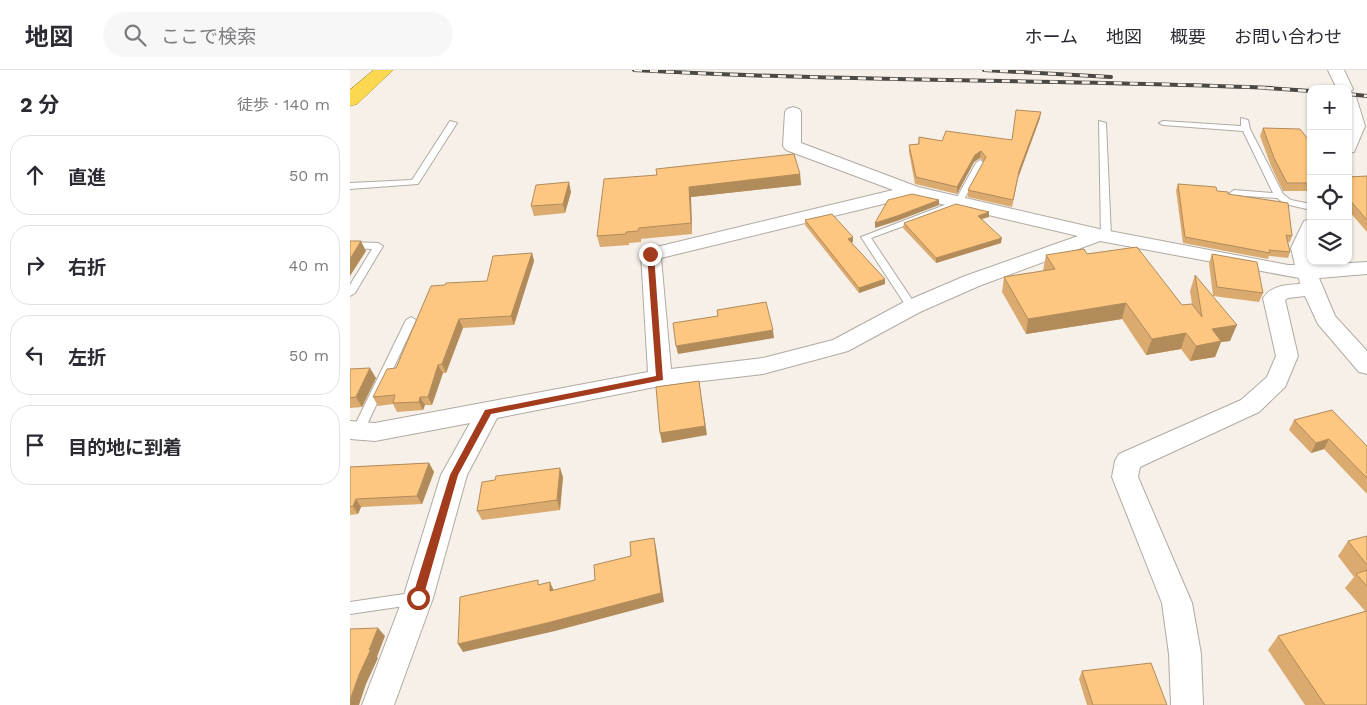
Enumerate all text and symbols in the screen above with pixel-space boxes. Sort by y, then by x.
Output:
search box [103,12,453,57]
icon: search [121,21,149,49]
text: 地図 [25,23,73,51]
text: ここで検索 [161,25,256,48]
text: ホーム [1025,26,1078,47]
text: 地図 [1106,26,1142,47]
text: 概要 [1170,26,1206,47]
text: お問い合わせ [1234,26,1342,47]
map controls [1307,85,1352,265]
button: + [1307,85,1352,130]
text: 2 分 [20,92,60,117]
text: 徒歩 · 140 m [237,95,330,114]
button: − [1307,130,1352,175]
icon: ahead [21,161,49,189]
text: 直進 [68,166,106,189]
text: 50 m [289,166,329,185]
button: locate [1307,175,1352,220]
button: layers [1307,220,1352,265]
route end [639,243,662,266]
icon: right [21,251,49,279]
text: 右折 [68,256,106,279]
text: 40 m [289,256,329,275]
icon: left [21,341,49,369]
text: 左折 [68,346,106,369]
text: 50 m [289,346,329,365]
icon: arrive [21,431,49,459]
text: 目的地に到着 [68,436,182,459]
route start [407,587,430,610]

